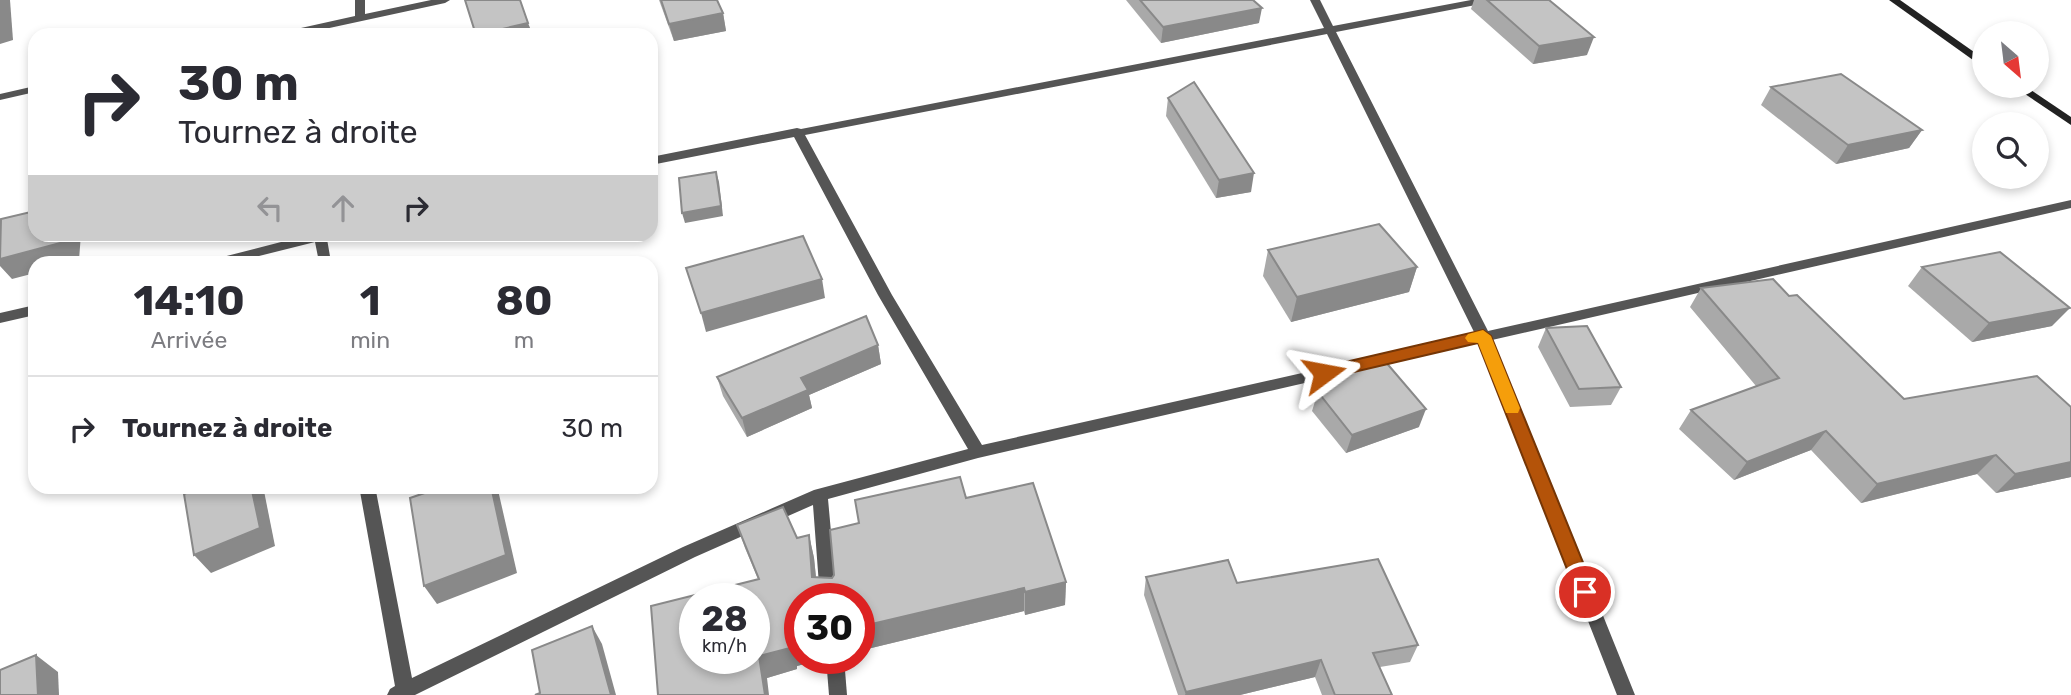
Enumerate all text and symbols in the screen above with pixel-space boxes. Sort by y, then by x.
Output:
north arrow [1972,21,2049,98]
map controls [1972,21,2049,189]
text: 30 m [178,54,299,112]
icon: right [63,56,154,147]
button: search [1972,112,2049,189]
text: Tournez à droite [178,113,418,151]
icon: left [251,189,289,227]
icon: ahead [324,189,362,227]
icon: right [397,189,435,227]
text: 14:10 [133,276,245,326]
text: 1 [360,276,381,326]
text: 80 [496,276,553,326]
text: Arrivée [151,326,227,354]
text: min [350,326,390,354]
text: m [514,326,534,354]
position arrow [1287,336,1361,410]
icon: right [63,410,101,448]
text: Tournez à droite [122,413,332,444]
text: 30 m [561,413,623,444]
pin [1555,562,1615,622]
icon: arrive [1566,573,1604,611]
speed limit sign: 30 [784,583,875,674]
text: 28 [701,598,748,640]
text: km/h [702,635,747,657]

